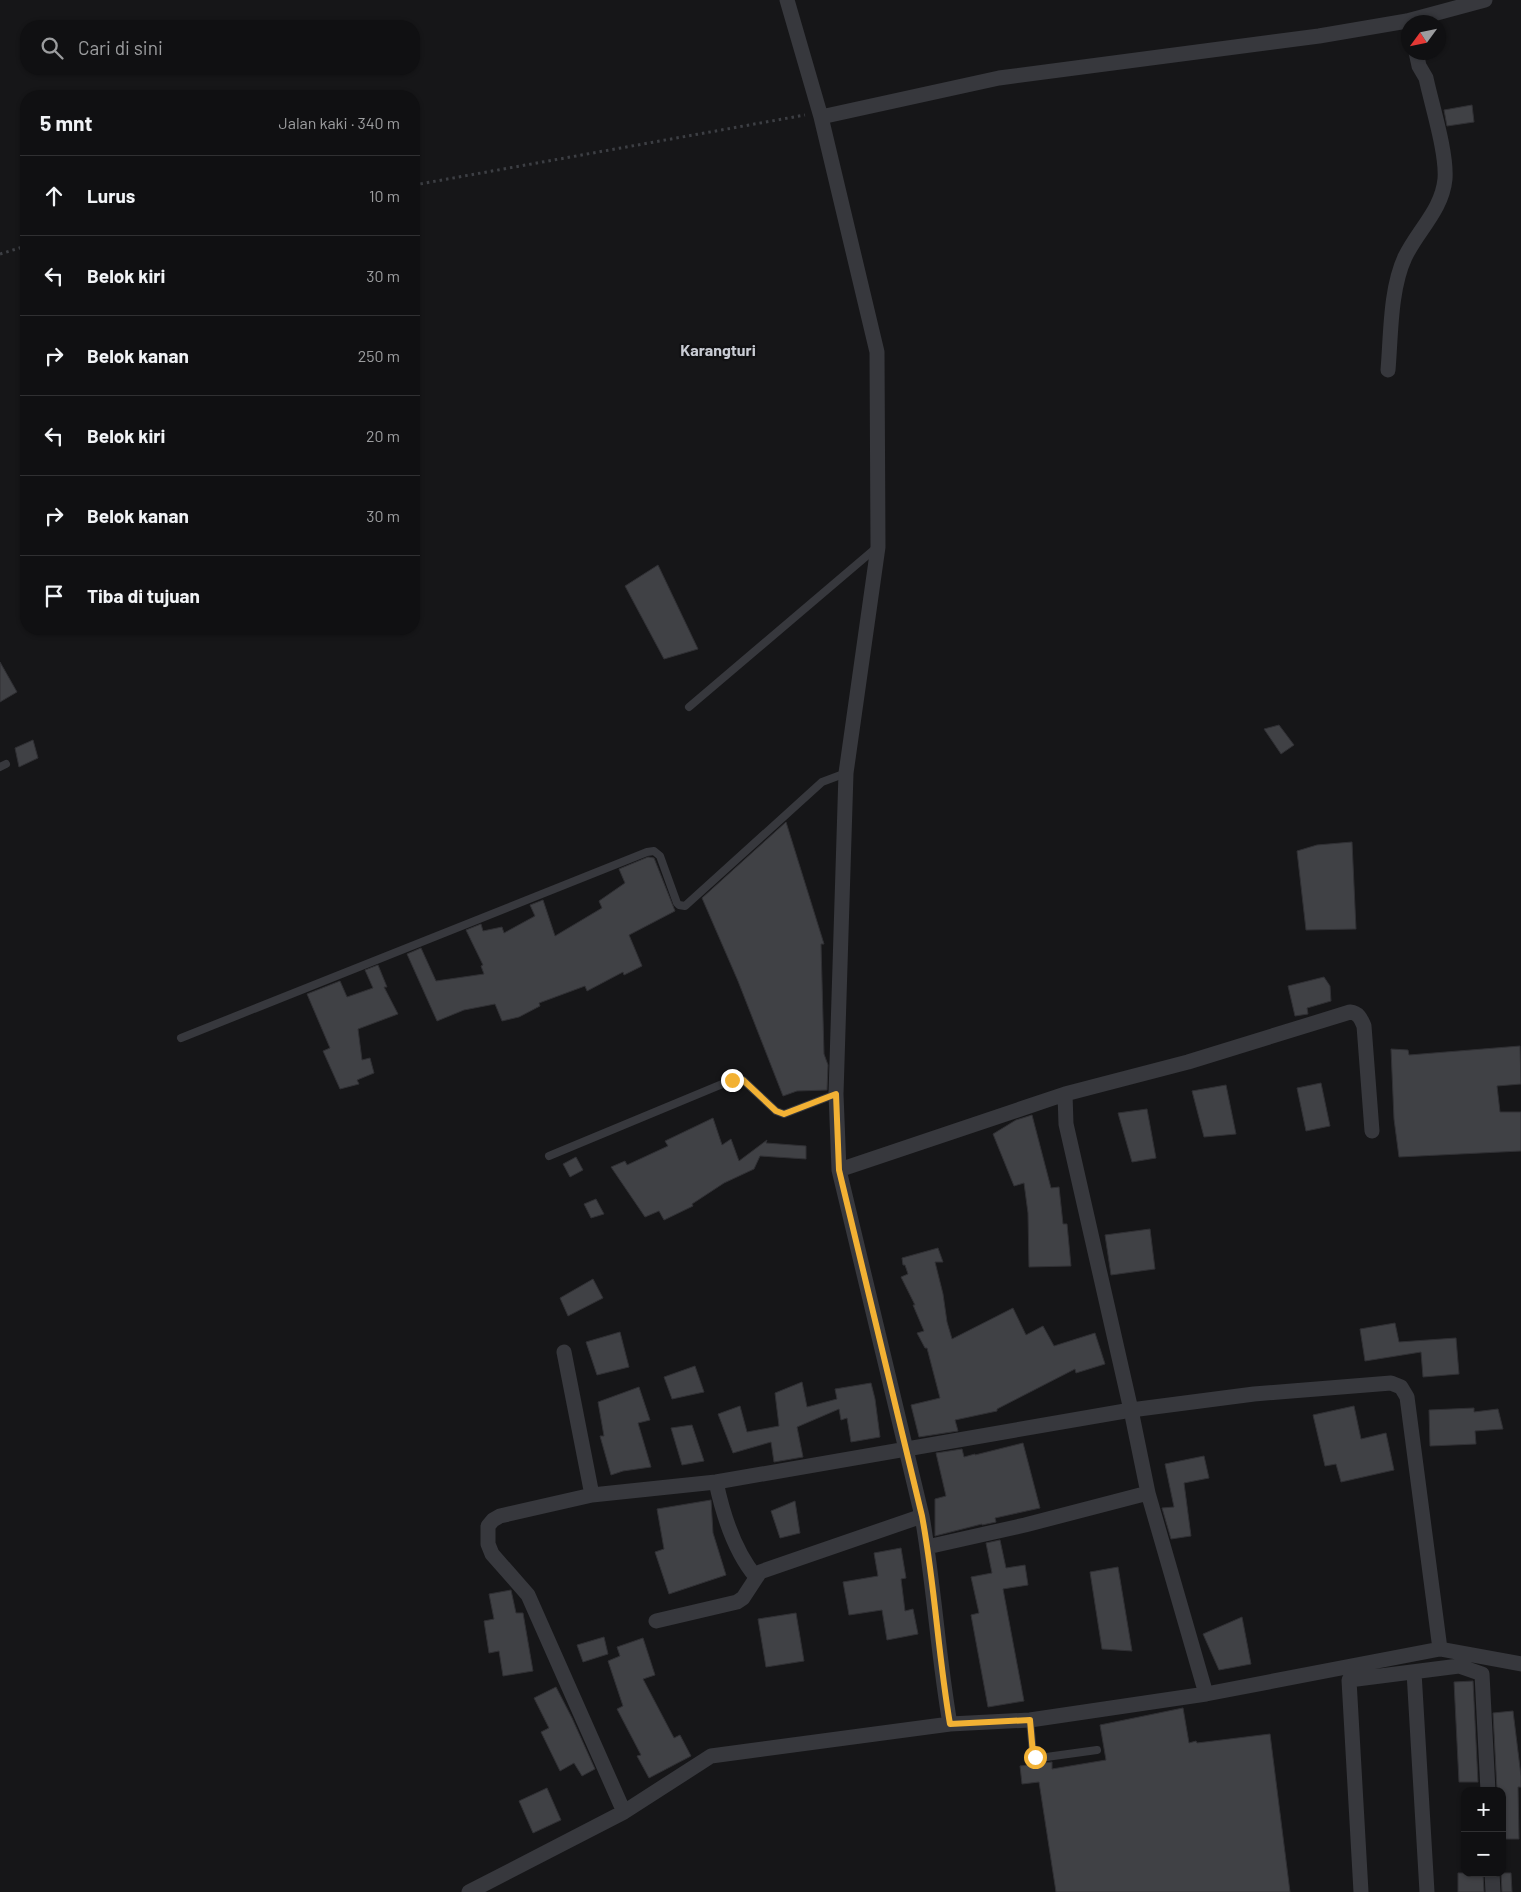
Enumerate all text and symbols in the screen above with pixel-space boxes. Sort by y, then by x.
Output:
north arrow [1401,15,1446,60]
search box [20,20,420,75]
icon: search [38,34,66,62]
text: Cari di sini [78,36,163,59]
text: 5 mnt [40,110,93,135]
text: Jalan kaki · 340 m [278,113,400,132]
icon: ahead [40,182,68,210]
text: Lurus [87,184,135,207]
text: 10 m [369,186,400,205]
icon: left [40,262,68,290]
text: Belok kiri [87,264,165,287]
text: 30 m [366,266,400,285]
district label: Karangturi [680,340,756,359]
icon: right [40,342,68,370]
text: Belok kanan [87,344,189,367]
text: 250 m [358,346,400,365]
icon: left [40,422,68,450]
text: Belok kiri [87,424,165,447]
text: 20 m [366,426,400,445]
icon: right [40,502,68,530]
text: Belok kanan [87,504,189,527]
text: 30 m [366,506,400,525]
icon: arrive [40,582,68,610]
text: Tiba di tujuan [87,584,200,607]
route end [721,1069,744,1092]
route start [1024,1746,1047,1769]
map controls [1461,1787,1506,1877]
button: + [1461,1787,1506,1832]
button: − [1461,1832,1506,1877]

